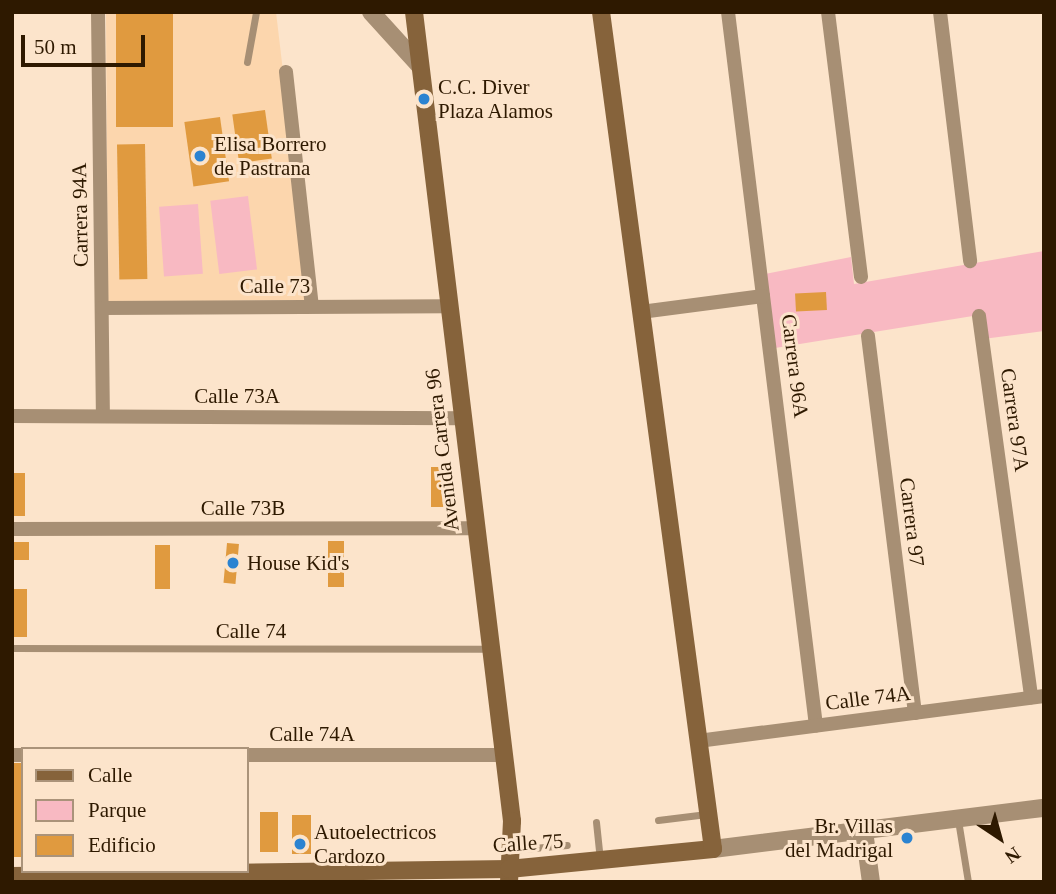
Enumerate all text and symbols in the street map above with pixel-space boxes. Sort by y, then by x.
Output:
scale bar [24,21,149,65]
text: 50 m [34,35,77,59]
place label: C.C. Diver Plaza Alamos [438,74,554,124]
marker: C.C. Diver Plaza Alamos [416,91,432,107]
place label: Elisa Borrero de Pastrana [214,131,327,181]
marker: Elisa Borrero de Pastrana [192,148,208,164]
street label: Carrera 94A [66,163,94,267]
street label: Calle 73 [240,273,310,299]
street label: Carrera 96A [776,313,814,419]
street label: Avenida Carrera 96 [419,367,465,533]
street label: Carrera 97A [995,367,1035,473]
street label: Calle 73A [194,383,280,409]
street label: Carrera 97 [894,476,930,568]
street label: Calle 73B [201,495,285,521]
place label: House Kid's [247,550,349,576]
marker: House Kid's [225,555,241,571]
street label: Calle 74 [216,618,286,644]
street label: Calle 74A [824,680,912,716]
street label: Calle 74A [269,721,355,747]
legend [21,747,248,873]
text: Calle [88,763,132,787]
text: Parque [88,798,146,822]
north arrow [965,803,1035,873]
place label: Br. Villas del Madrigal [785,813,893,863]
place label: Autoelectricos Cardozo [314,819,436,869]
street label: Calle 75 [492,828,564,858]
marker: Br. Villas del Madrigal [899,830,915,846]
text: Edificio [88,833,156,857]
marker: Autoelectricos Cardozo [292,836,308,852]
text: N [1001,843,1024,868]

